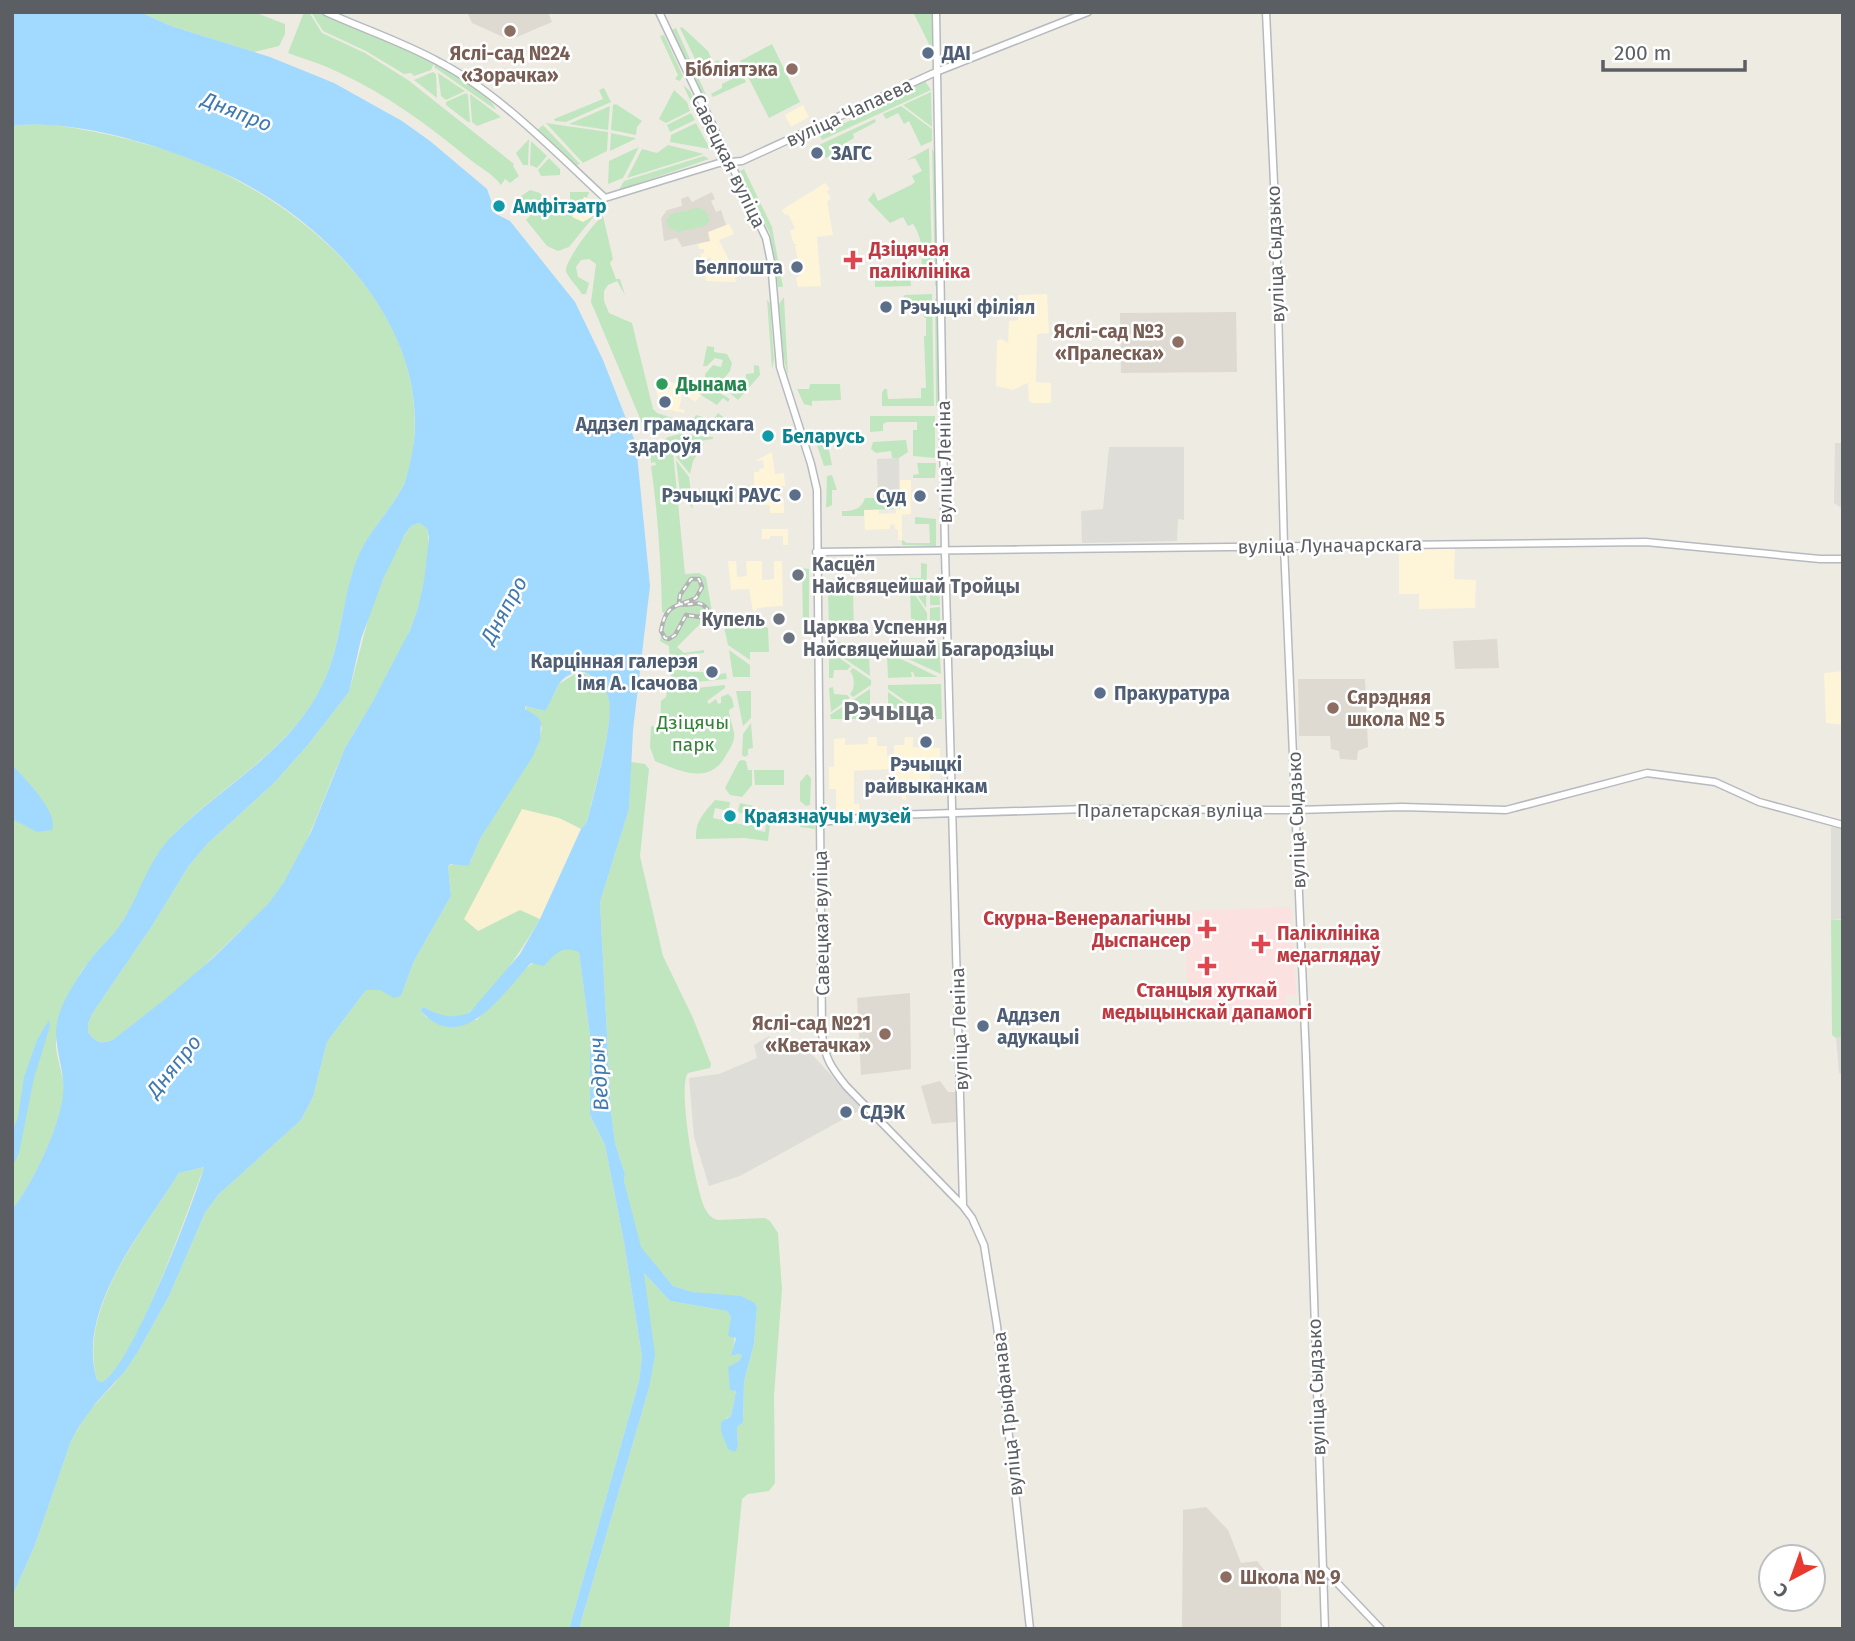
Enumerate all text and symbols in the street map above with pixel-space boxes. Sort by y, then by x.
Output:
marker: Яслі-сад №24 «Зорачка» [502,23,518,39]
scale bar [1603,28,1745,72]
text: 200 m [1614,40,1671,66]
place label: Яслі-сад №24 «Зорачка» [450,42,571,87]
place label: ДАІ [941,42,971,65]
marker: ДАІ [920,45,936,61]
place label: Бібліятэка [685,58,778,81]
marker: Бібліятэка [784,61,800,77]
street label: вуліца Чапаева [782,73,916,152]
water label: Дняпро [196,86,276,138]
street label: Савецкая вуліца [686,91,771,232]
place label: ЗАГС [830,142,872,165]
marker: ЗАГС [809,145,825,161]
street label: вуліца Сыдзько [1262,185,1289,323]
place label: Амфітэатр [512,195,607,218]
marker: Амфітэатр [491,198,507,214]
place label: Дзіцячая паліклініка [868,238,970,283]
marker: Дзіцячая паліклініка [843,250,863,270]
place label: Белпошта [695,256,783,279]
marker: Белпошта [789,259,805,275]
place label: Рэчыцкі філіял [900,296,1035,319]
marker: Рэчыцкі філіял [878,299,894,315]
place label: Яслі-сад №3 «Пралеска» [1054,320,1164,365]
marker: Яслі-сад №3 «Пралеска» [1170,334,1186,350]
place label: Дынама [675,373,747,396]
marker: Дынама [654,376,670,392]
marker: Аддзел грамадскага здароўя [657,394,673,410]
street label: вуліца Леніна [932,400,957,524]
place label: Аддзел грамадскага здароўя [575,413,754,458]
place label: Беларусь [782,425,865,448]
marker: Беларусь [760,428,776,444]
place label: Рэчыцкі РАУС [662,484,781,507]
place label: Суд [876,485,906,508]
marker: Рэчыцкі РАУС [787,487,803,503]
marker: Суд [912,488,928,504]
street label: вуліца Луначарскага [1237,532,1423,559]
place label: Касцёл Найсвяцейшай Тройцы [812,553,1020,598]
marker: Касцёл Найсвяцейшай Тройцы [790,567,806,583]
water label: Дняпро [474,572,533,650]
place label: Купель [702,608,765,631]
marker: Купель [771,611,787,627]
place label: Царква Успення Найсвяцейшай Багародзіцы [803,616,1054,661]
marker: Царква Успення Найсвяцейшай Багародзіцы [781,630,797,646]
place label: Карцінная галерэя імя А. Ісачова [530,650,698,695]
marker: Карцінная галерэя імя А. Ісачова [704,664,720,680]
place label: Пракуратура [1114,682,1230,705]
marker: Пракуратура [1092,685,1108,701]
place label: Сярэдняя школа № 5 [1347,686,1445,731]
district label: Рэчыца [843,696,935,727]
marker: Сярэдняя школа № 5 [1325,700,1341,716]
park label: Дзіцячы парк [656,711,729,756]
marker: Рэчыцкі райвыканкам [918,734,934,750]
street label: вуліца Сыдзько [1283,751,1310,889]
place label: Рэчыцкі райвыканкам [865,753,988,798]
street label: Пралетарская вуліца [1077,799,1263,822]
place label: Краязнаўчы музей [744,805,911,828]
marker: Краязнаўчы музей [722,808,738,824]
street label: Савецкая вуліца [809,850,834,996]
place label: Скурна-Венералагічны Дыспансер [983,907,1191,952]
marker: Скурна-Венералагічны Дыспансер [1197,919,1217,939]
place label: Паліклініка медаглядаў [1277,922,1380,967]
marker: Паліклініка медаглядаў [1251,934,1271,954]
marker: Станцыя хуткай медыцынскай дапамогі [1197,956,1217,976]
street label: вуліца Леніна [946,967,973,1091]
place label: Станцыя хуткай медыцынскай дапамогі [1102,979,1312,1024]
place label: Аддзел адукацыі [996,1004,1079,1049]
place label: Яслі-сад №21 «Кветачка» [752,1012,871,1057]
marker: Аддзел адукацыі [975,1018,991,1034]
marker: Яслі-сад №21 «Кветачка» [877,1026,893,1042]
water label: Дняпро [140,1029,207,1104]
water label: Ведрыч [583,1036,615,1112]
place label: СДЭК [860,1101,905,1124]
marker: СДЭК [838,1104,854,1120]
street label: вуліца Сыдзько [1303,1318,1330,1456]
street label: вуліца Трыфанава [987,1330,1028,1497]
north arrow [1757,1543,1827,1613]
place label: Школа № 9 [1240,1566,1341,1589]
marker: Школа № 9 [1218,1569,1234,1585]
text: С [1769,1578,1793,1603]

